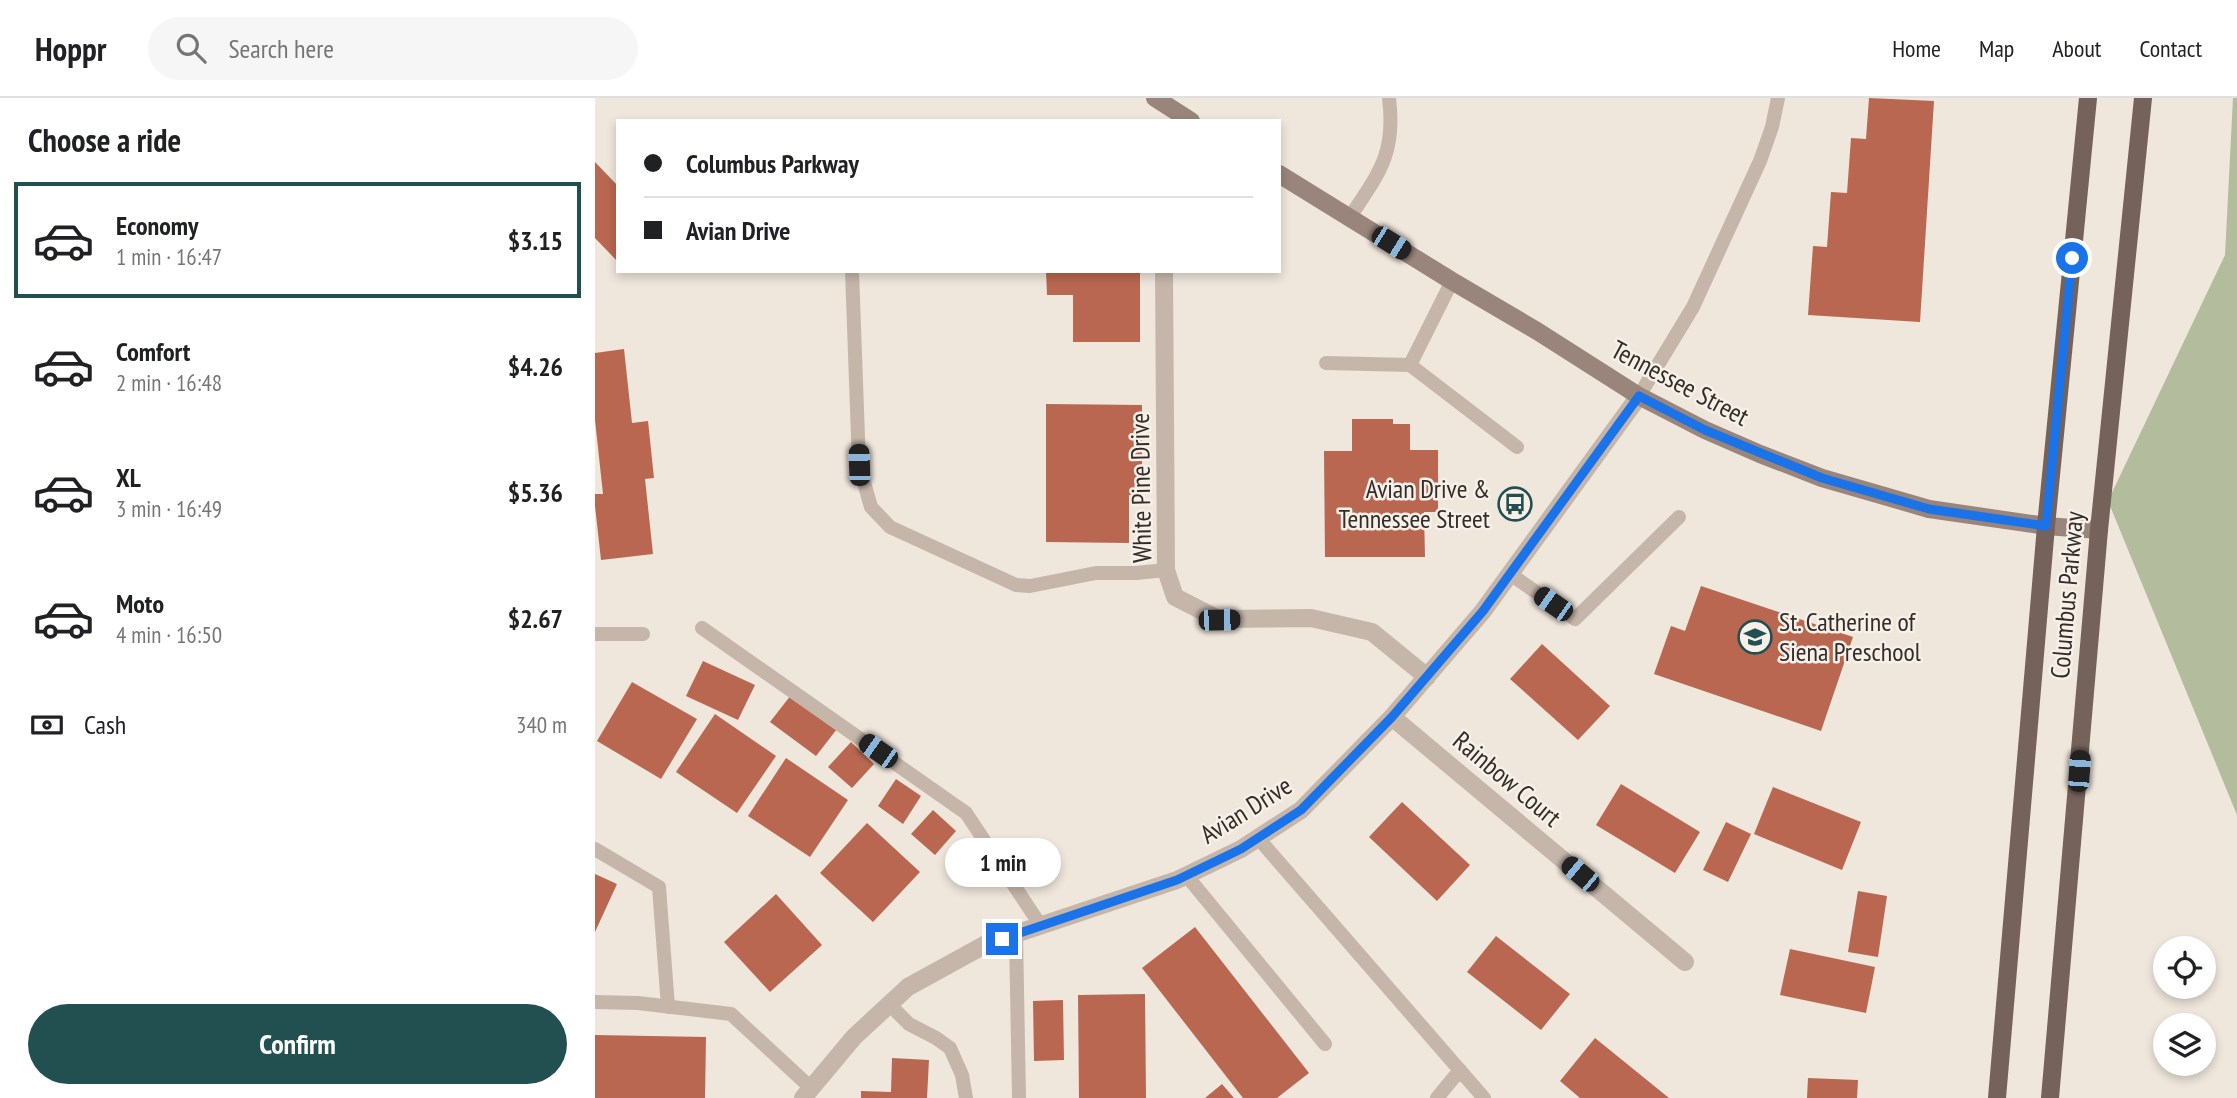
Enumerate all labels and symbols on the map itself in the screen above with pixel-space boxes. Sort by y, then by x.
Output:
car [1368,223,1415,263]
route start [2056,242,2088,274]
street label: Tennessee Street [1606,332,1755,433]
street label: White Pine Drive [1123,413,1158,563]
car [848,444,871,486]
place label: Avian Drive & Tennessee Street [1339,472,1490,535]
bus stop icon: Avian Drive & Tennessee Street [1496,485,1534,523]
street label: Columbus Parkway [2043,510,2090,680]
car [1530,583,1577,625]
place label: St. Catherine of Siena Preschool [1779,605,1921,668]
car [1198,609,1241,631]
school or university icon: St. Catherine of Siena Preschool [1736,618,1774,656]
street label: Rainbow Court [1446,724,1568,833]
car [855,730,902,772]
car [2068,749,2091,793]
street label: Avian Drive [1194,769,1298,851]
callout: 1 min [944,838,1060,886]
car [1558,852,1603,896]
route end [986,923,1018,955]

